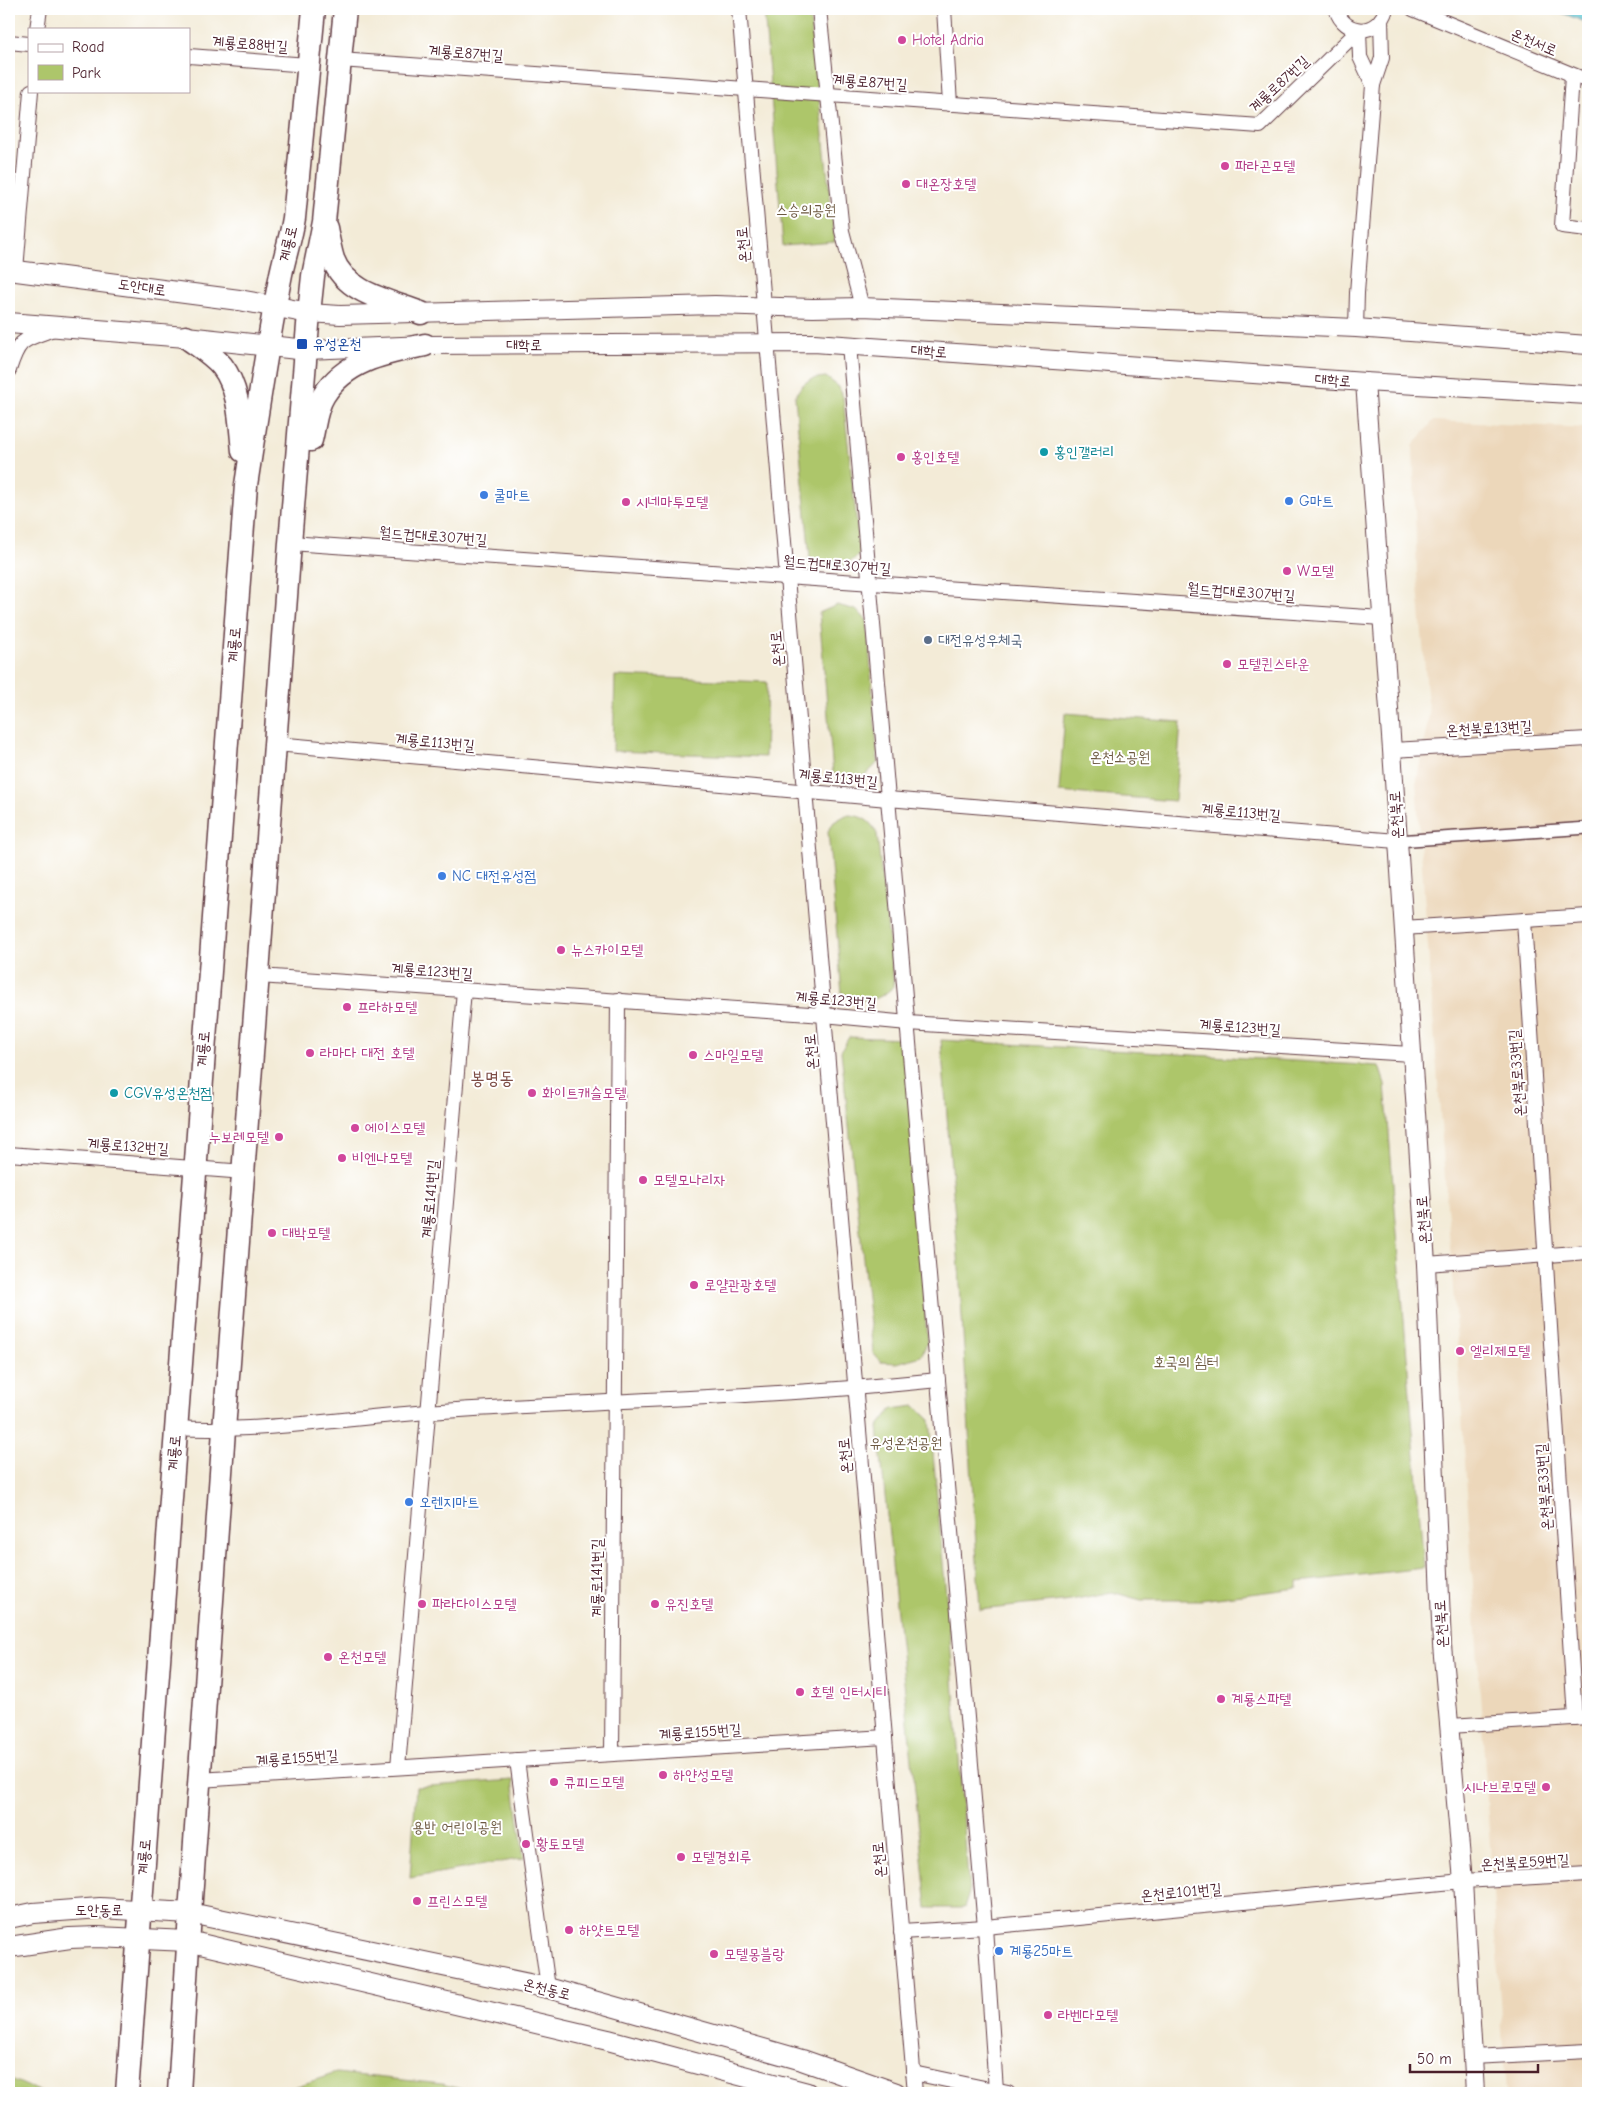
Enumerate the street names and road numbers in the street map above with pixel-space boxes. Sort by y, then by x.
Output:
street label: 온천서로 [1508,24,1560,60]
street label: 계룡로88번길 [212,32,288,56]
street label: 계룡로87번길 [428,41,504,65]
street label: 계룡로87번길 [1245,52,1313,116]
street label: 계룡로87번길 [832,70,908,94]
street label: 계룡로 [275,224,301,264]
street label: 온천로 [732,226,754,264]
street label: 도안대로 [117,275,167,299]
street label: 대학로 [506,336,542,354]
street label: 대학로 [910,341,948,361]
street label: 대학로 [1314,370,1352,390]
street label: 월드컵대로307번길 [378,523,488,549]
street label: 월드컵대로307번길 [782,552,892,578]
street label: 월드컵대로307번길 [1186,579,1296,605]
street label: 계룡로 [224,626,244,664]
street label: 온천로 [766,630,788,668]
street label: 온천북로13번길 [1446,717,1532,739]
street label: 계룡로113번길 [394,730,476,754]
street label: 계룡로113번길 [797,765,879,791]
street label: 온천북로 [1386,790,1406,840]
street label: 계룡로113번길 [1200,800,1282,824]
street label: 계룡로123번길 [391,959,473,983]
street label: 계룡로123번길 [795,987,877,1013]
street label: 계룡로123번길 [1199,1015,1281,1039]
street label: 온천북로33번길 [1505,1029,1529,1117]
street label: 계룡로 [193,1030,213,1068]
street label: 온천로 [800,1033,822,1071]
street label: 계룡로132번길 [87,1134,169,1158]
street label: 계룡로141번길 [418,1159,442,1239]
street label: 온천북로 [1412,1195,1434,1245]
street label: 계룡로 [164,1434,184,1472]
street label: 온천로 [834,1437,856,1475]
street label: 온천북로33번길 [1532,1443,1556,1531]
street label: 계룡로141번길 [588,1538,606,1618]
street label: 온천북로 [1431,1599,1451,1649]
street label: 계룡로155번길 [658,1720,742,1744]
street label: 계룡로155번길 [255,1746,339,1770]
street label: 계룡로 [134,1838,154,1876]
street label: 온천로 [868,1841,890,1879]
street label: 온천북로59번길 [1480,1851,1570,1873]
street label: 온천로101번길 [1140,1879,1222,1905]
street label: 도안동로 [75,1901,123,1919]
street label: 온천동로 [521,1974,573,2004]

